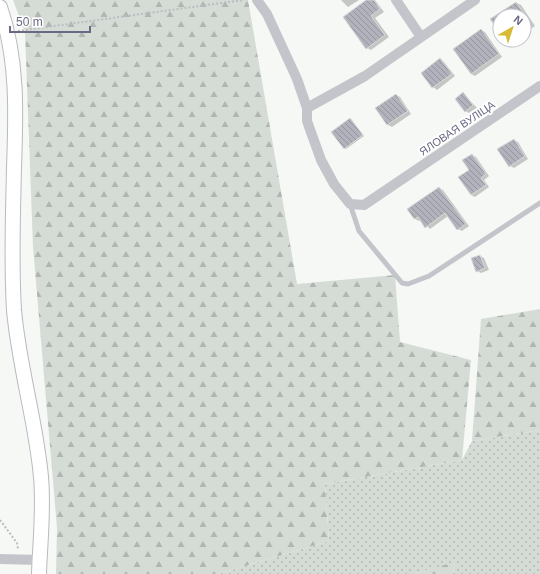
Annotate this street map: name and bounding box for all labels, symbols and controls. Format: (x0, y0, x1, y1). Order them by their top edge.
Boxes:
scale bar (10, 8, 90, 34)
north arrow (492, 8, 532, 48)
text: N (511, 13, 525, 27)
text: 50 m (16, 15, 43, 29)
street label: ЯЛОВАЯ ВУЛІЦА (417, 98, 498, 158)

